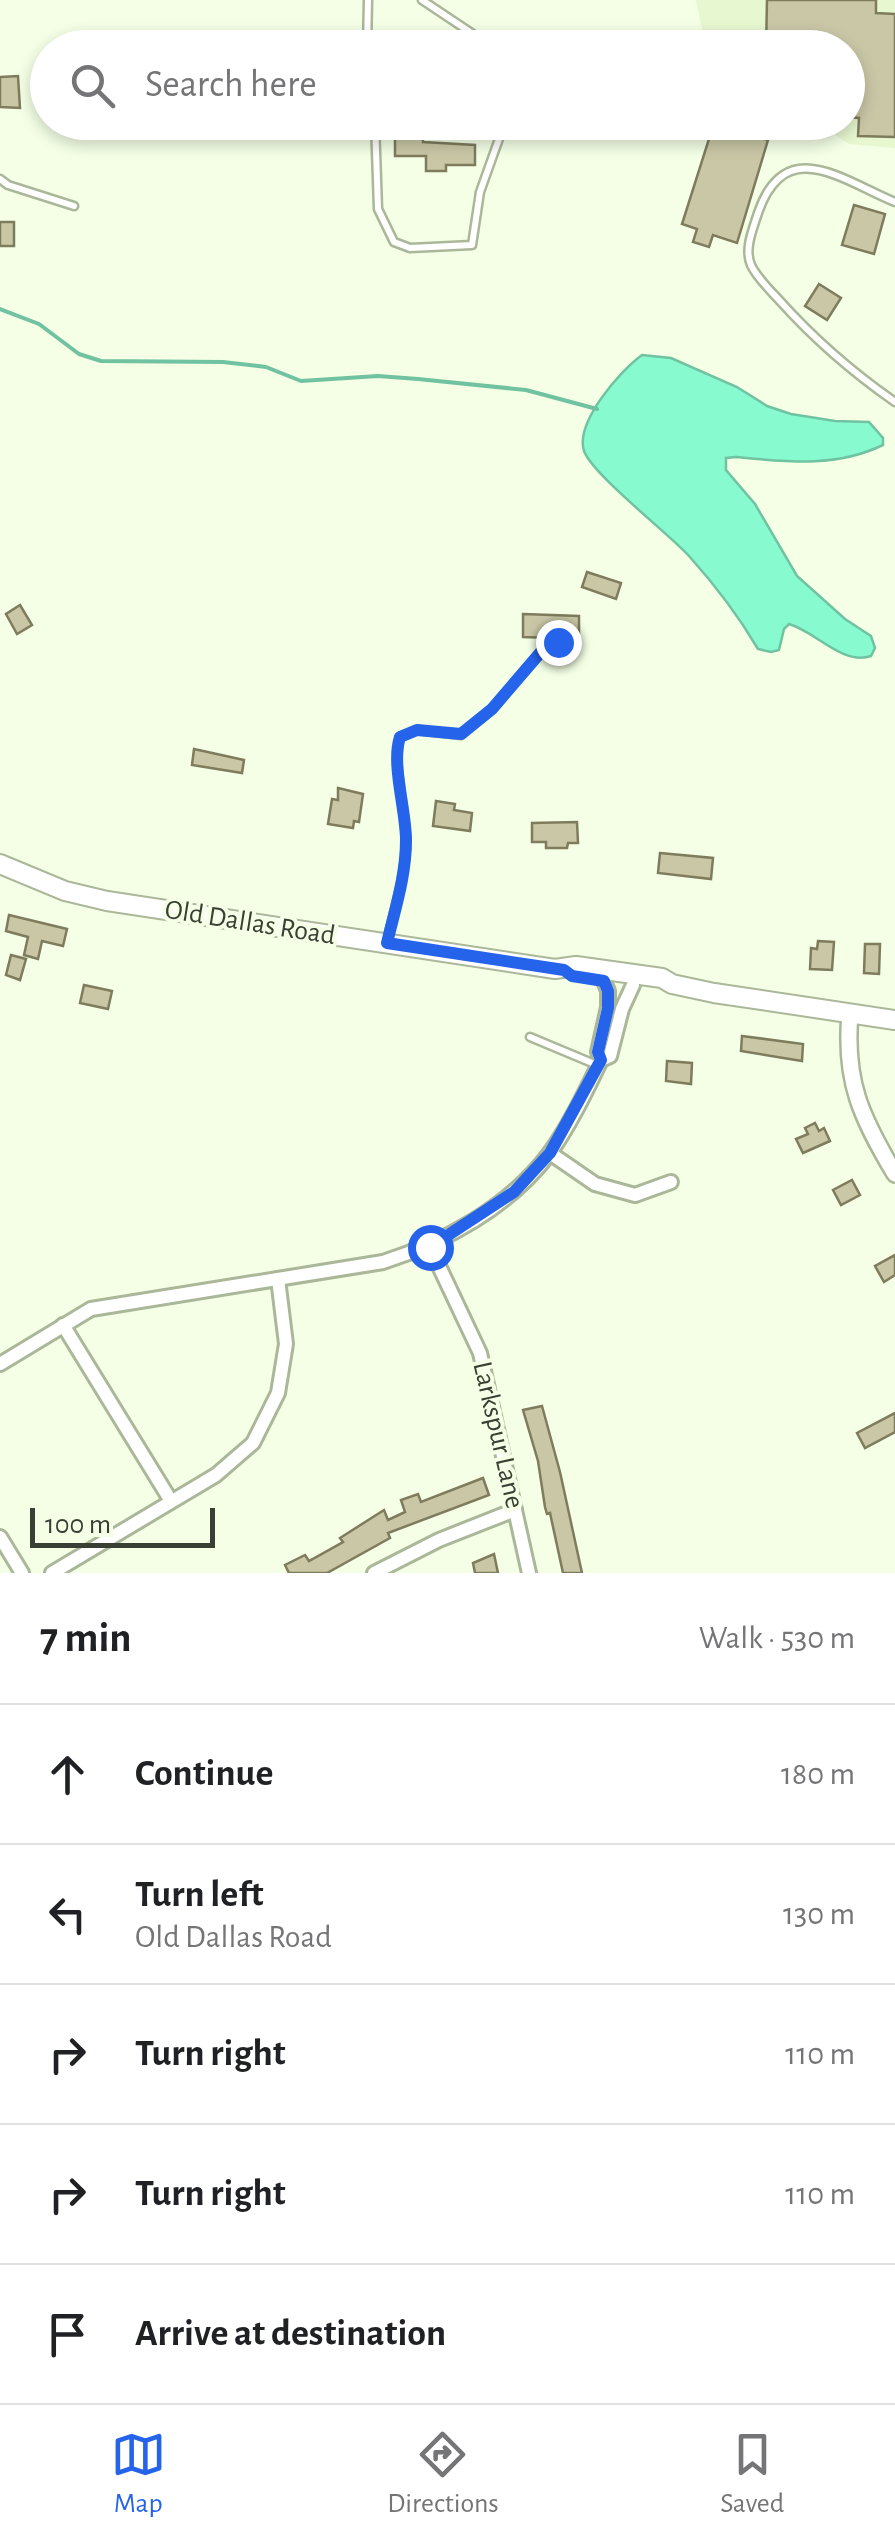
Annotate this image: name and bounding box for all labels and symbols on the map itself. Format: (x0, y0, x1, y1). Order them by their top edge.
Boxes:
route end (536, 620, 582, 666)
street label: Old Dallas Road (163, 896, 337, 950)
route start (408, 1225, 454, 1271)
street label: Larkspur Lane (467, 1359, 529, 1511)
scale bar (30, 1503, 215, 1548)

